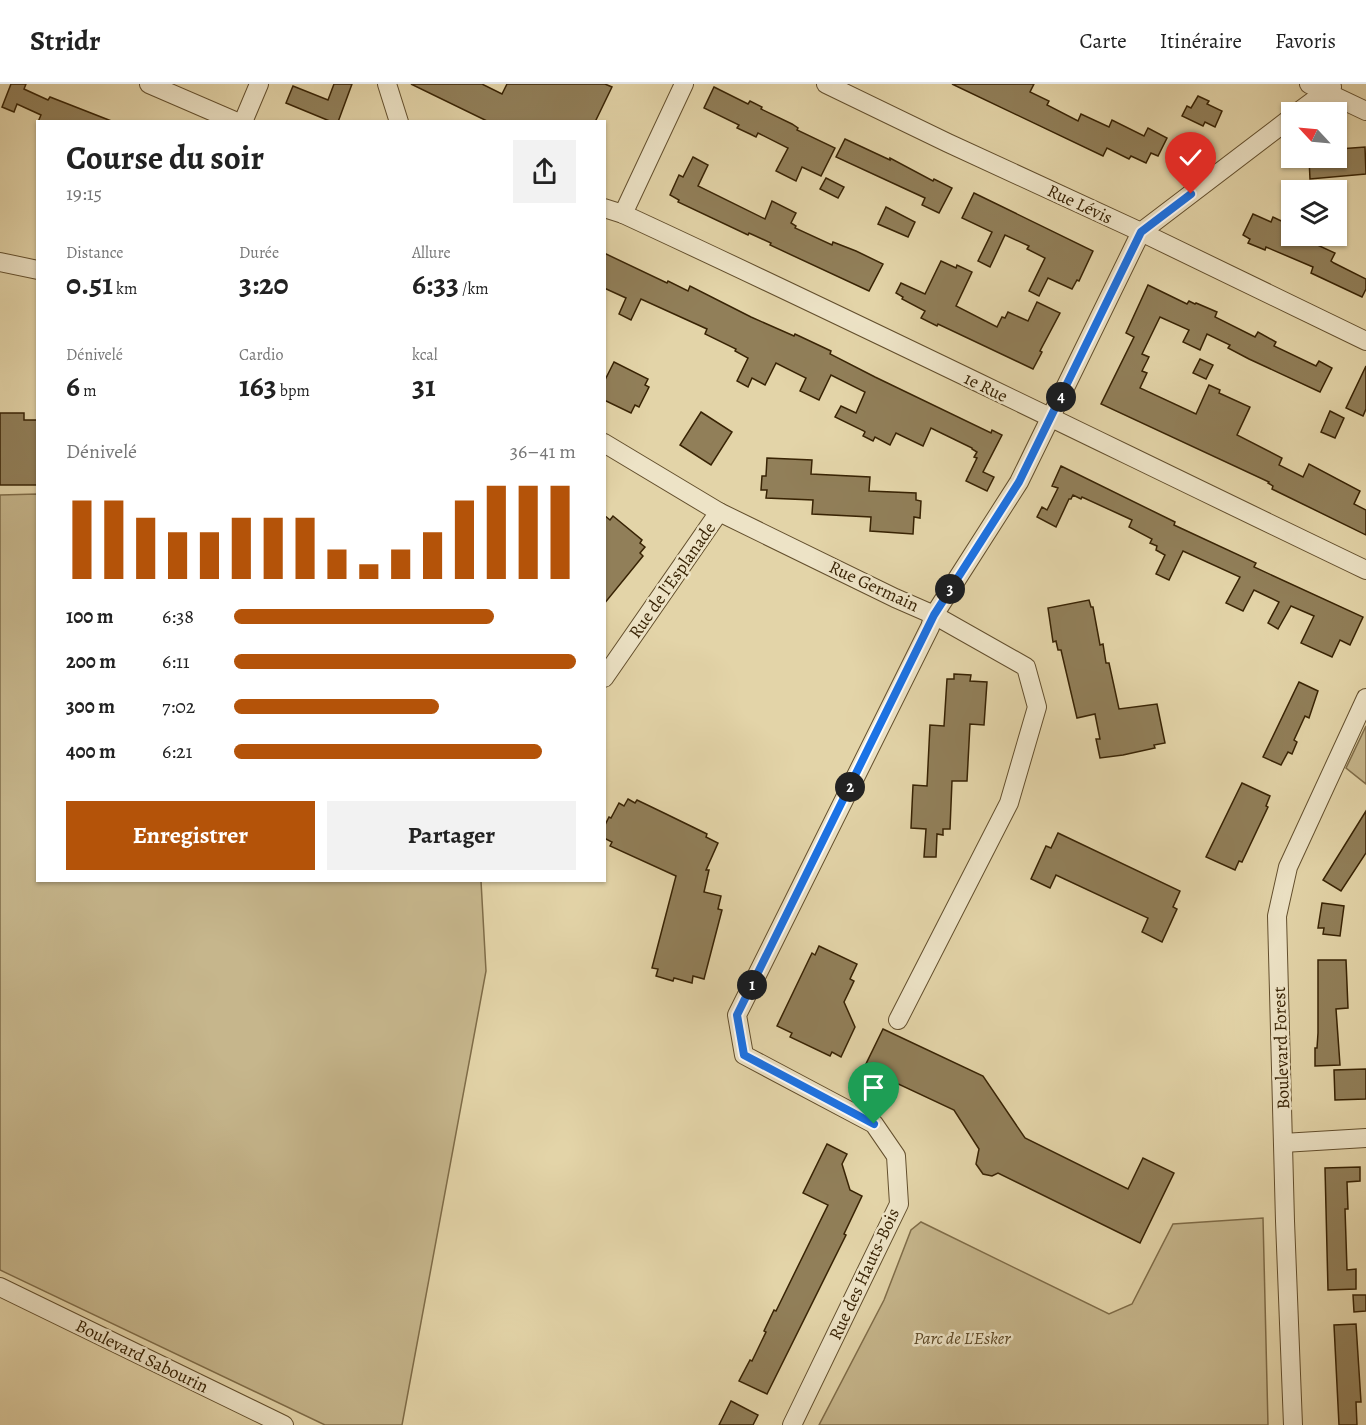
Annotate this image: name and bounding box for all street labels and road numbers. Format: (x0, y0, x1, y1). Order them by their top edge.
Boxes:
street label: Rue Lévis (1044, 178, 1116, 230)
street label: 1e Rue (960, 366, 1012, 408)
street label: Rue de l'Esplanade (623, 517, 721, 643)
street label: Rue Germain (825, 555, 923, 617)
street label: Boulevard Forest (1267, 986, 1295, 1110)
street label: Rue des Hauts-Bois (823, 1204, 905, 1344)
street label: Boulevard Sabourin (72, 1313, 213, 1399)

